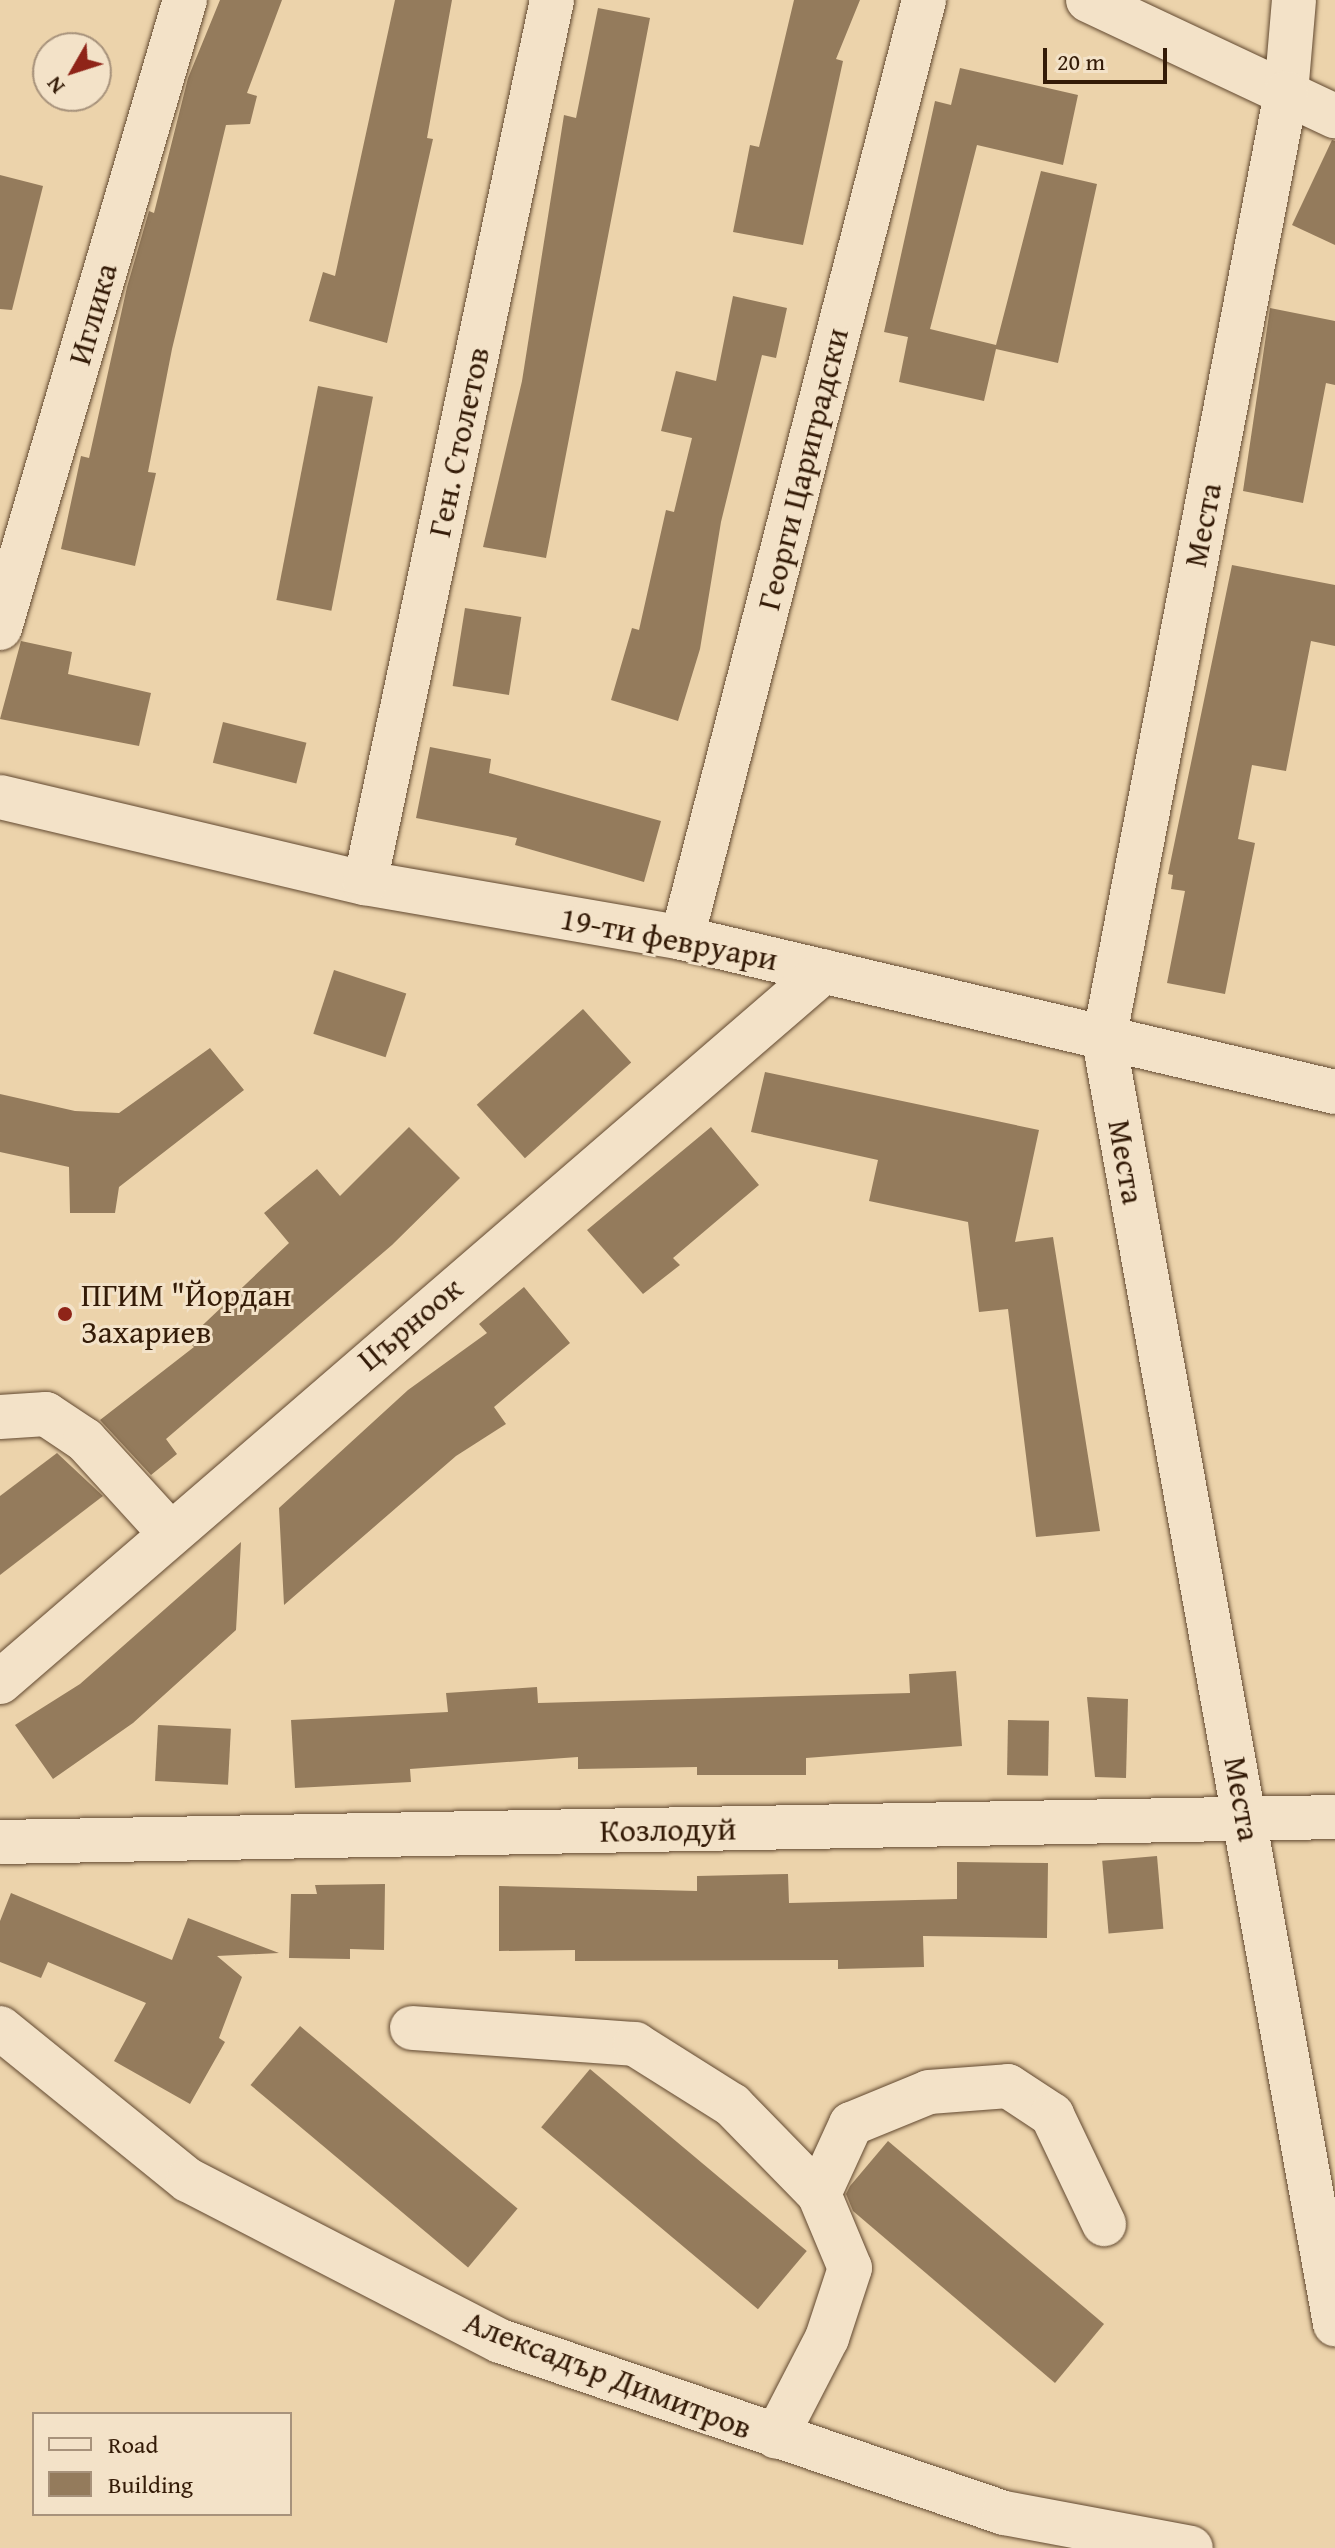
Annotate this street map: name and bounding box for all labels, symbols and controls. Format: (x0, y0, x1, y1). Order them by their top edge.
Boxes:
north arrow (32, 32, 112, 112)
scale bar (1047, 32, 1171, 82)
text: 20 m (1057, 44, 1105, 79)
text: N (38, 70, 72, 102)
street label: Иглика (60, 259, 126, 369)
street label: Георги Цариградски (749, 324, 857, 614)
street label: Ген. Столетов (420, 344, 498, 540)
street label: Места (1176, 480, 1230, 570)
street label: 19-ти февруари (557, 899, 781, 979)
street label: Места (1100, 1117, 1152, 1207)
street label: Църноок (350, 1269, 470, 1379)
place label: ПГИМ "Йордан Захариев (81, 1277, 291, 1352)
marker: ПГИМ "Йордан Захариев (56, 1305, 74, 1323)
street label: Места (1216, 1754, 1268, 1844)
street label: Козлодуй (599, 1810, 737, 1850)
street label: Алексадър Димитров (459, 2302, 757, 2448)
legend (32, 2412, 292, 2516)
text: Road (108, 2427, 158, 2462)
text: Building (108, 2467, 193, 2502)

